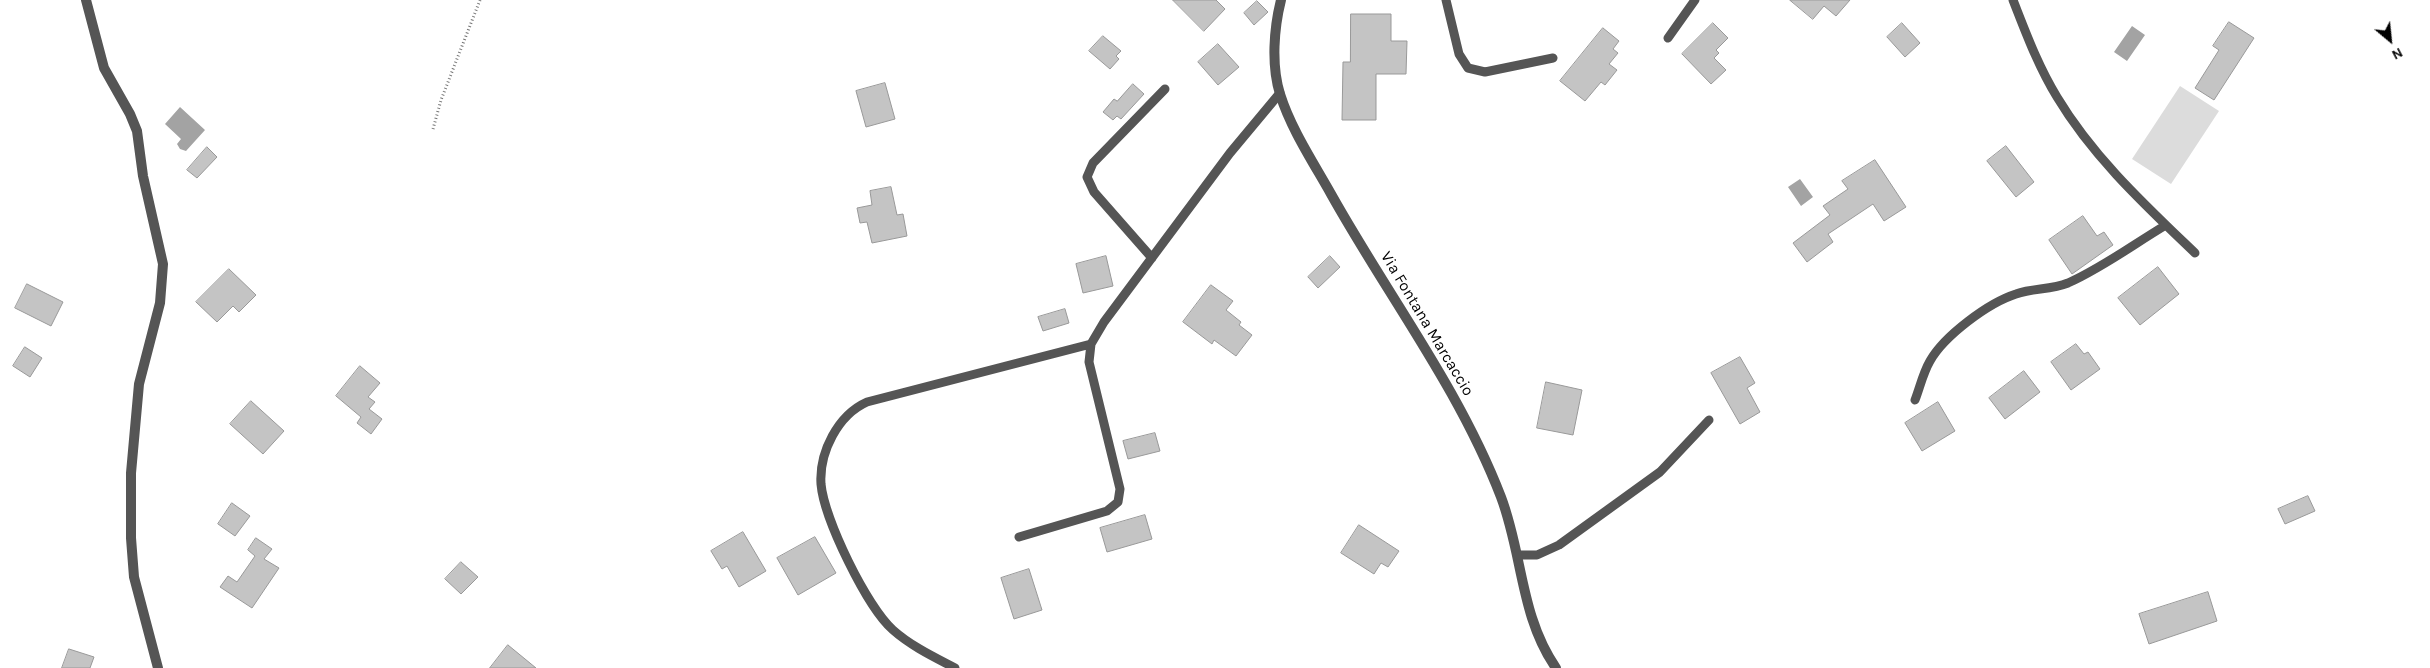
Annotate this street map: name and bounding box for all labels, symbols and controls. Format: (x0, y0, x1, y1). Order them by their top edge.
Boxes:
north arrow (2365, 15, 2415, 65)
text: N (2389, 44, 2406, 64)
street label: Via Fontana Marcaccio (1376, 248, 1478, 400)

